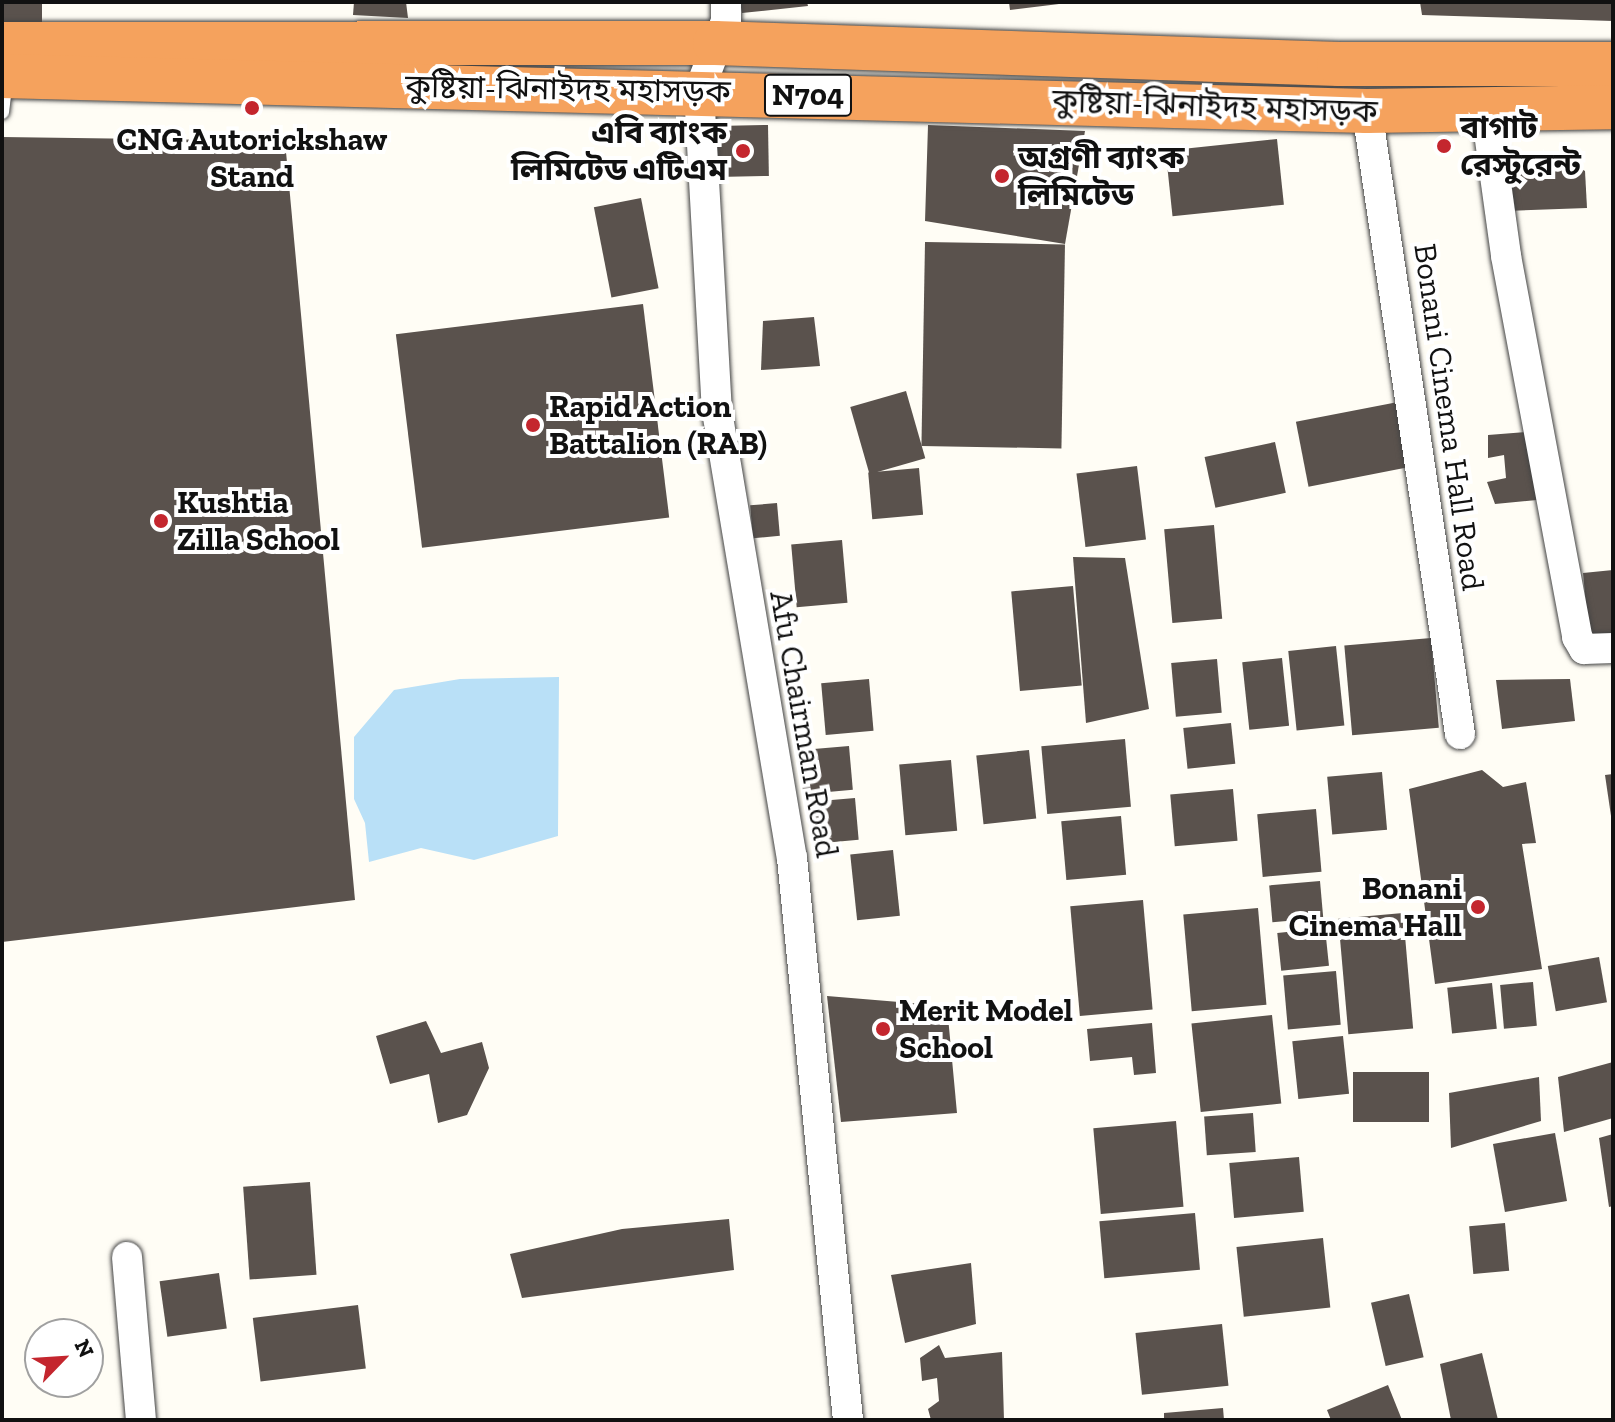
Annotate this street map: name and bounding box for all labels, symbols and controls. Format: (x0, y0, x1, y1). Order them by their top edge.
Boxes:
street label: কুষ্টিয়া-ঝিনাইদহ মহাসড়ক (405, 67, 731, 111)
road number: N704 (762, 69, 854, 121)
street label: কুষ্টিয়া-ঝিনাইদহ মহাসড়ক (1052, 81, 1378, 131)
marker: CNG Autorickshaw Stand (243, 99, 261, 117)
place label: বাগাট রেস্টুরেন্ট (1460, 109, 1581, 184)
place label: এবি ব্যাংক লিমিটেড এটিএম (511, 114, 727, 189)
place label: CNG Autorickshaw Stand (116, 121, 388, 196)
marker: বাগাট রেস্টুরেন্ট (1435, 137, 1453, 155)
place label: অগ্রণী ব্যাংক লিমিটেড (1018, 139, 1184, 214)
marker: এবি ব্যাংক লিমিটেড এটিএম (734, 142, 752, 160)
marker: অগ্রণী ব্যাংক লিমিটেড (993, 167, 1011, 185)
street label: Bonani Cinema Hall Road (1406, 241, 1492, 593)
place label: Rapid Action Battalion (RAB) (549, 388, 767, 463)
marker: Rapid Action Battalion (RAB) (524, 416, 542, 434)
place label: Kushtia Zilla School (177, 484, 340, 559)
marker: Kushtia Zilla School (152, 512, 170, 530)
street label: Afu Chairman Road (762, 588, 846, 860)
place label: Bonani Cinema Hall (1289, 870, 1462, 945)
marker: Bonani Cinema Hall (1469, 898, 1487, 916)
place label: Merit Model School (899, 992, 1073, 1067)
marker: Merit Model School (874, 1020, 892, 1038)
north arrow (24, 1318, 104, 1398)
text: N (69, 1335, 100, 1362)

